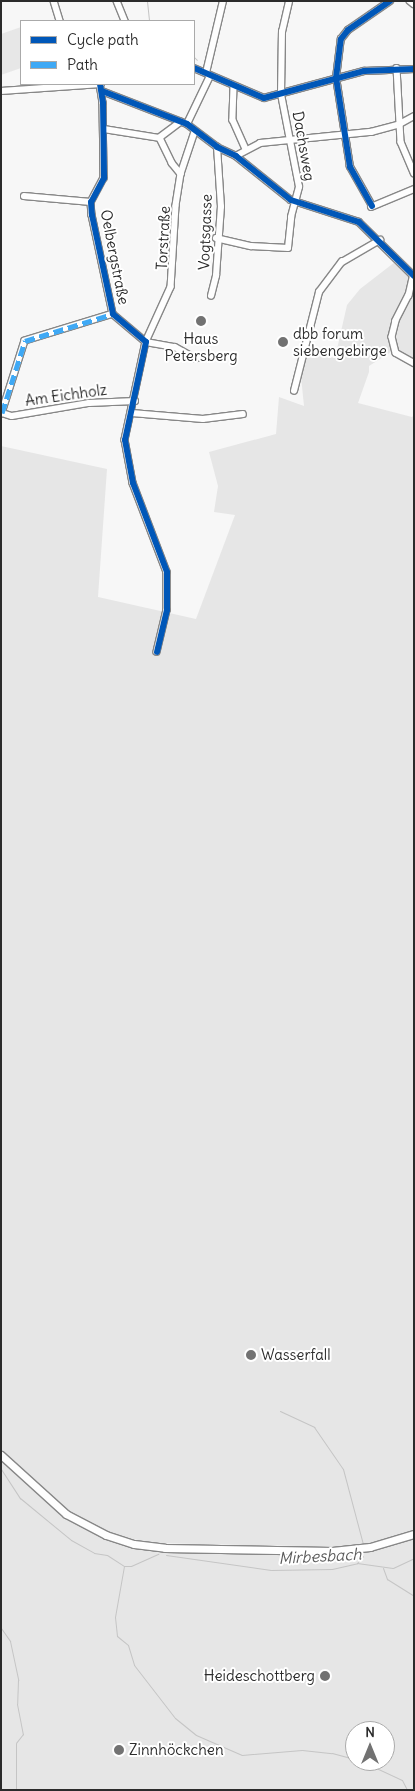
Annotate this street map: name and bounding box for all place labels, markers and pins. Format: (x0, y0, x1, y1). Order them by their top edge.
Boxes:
marker: Haus Petersberg (195, 315, 207, 327)
place label: dbb forum siebengebirge (293, 324, 387, 359)
place label: Haus Petersberg (164, 329, 238, 364)
marker: dbb forum siebengebirge (277, 336, 289, 348)
place label: Wasserfall (261, 1346, 331, 1364)
marker: Wasserfall (245, 1349, 257, 1361)
place label: Heideschottberg (204, 1667, 315, 1685)
marker: Heideschottberg (319, 1670, 331, 1682)
place label: Zinnhöckchen (129, 1741, 224, 1759)
marker: Zinnhöckchen (113, 1744, 125, 1756)

